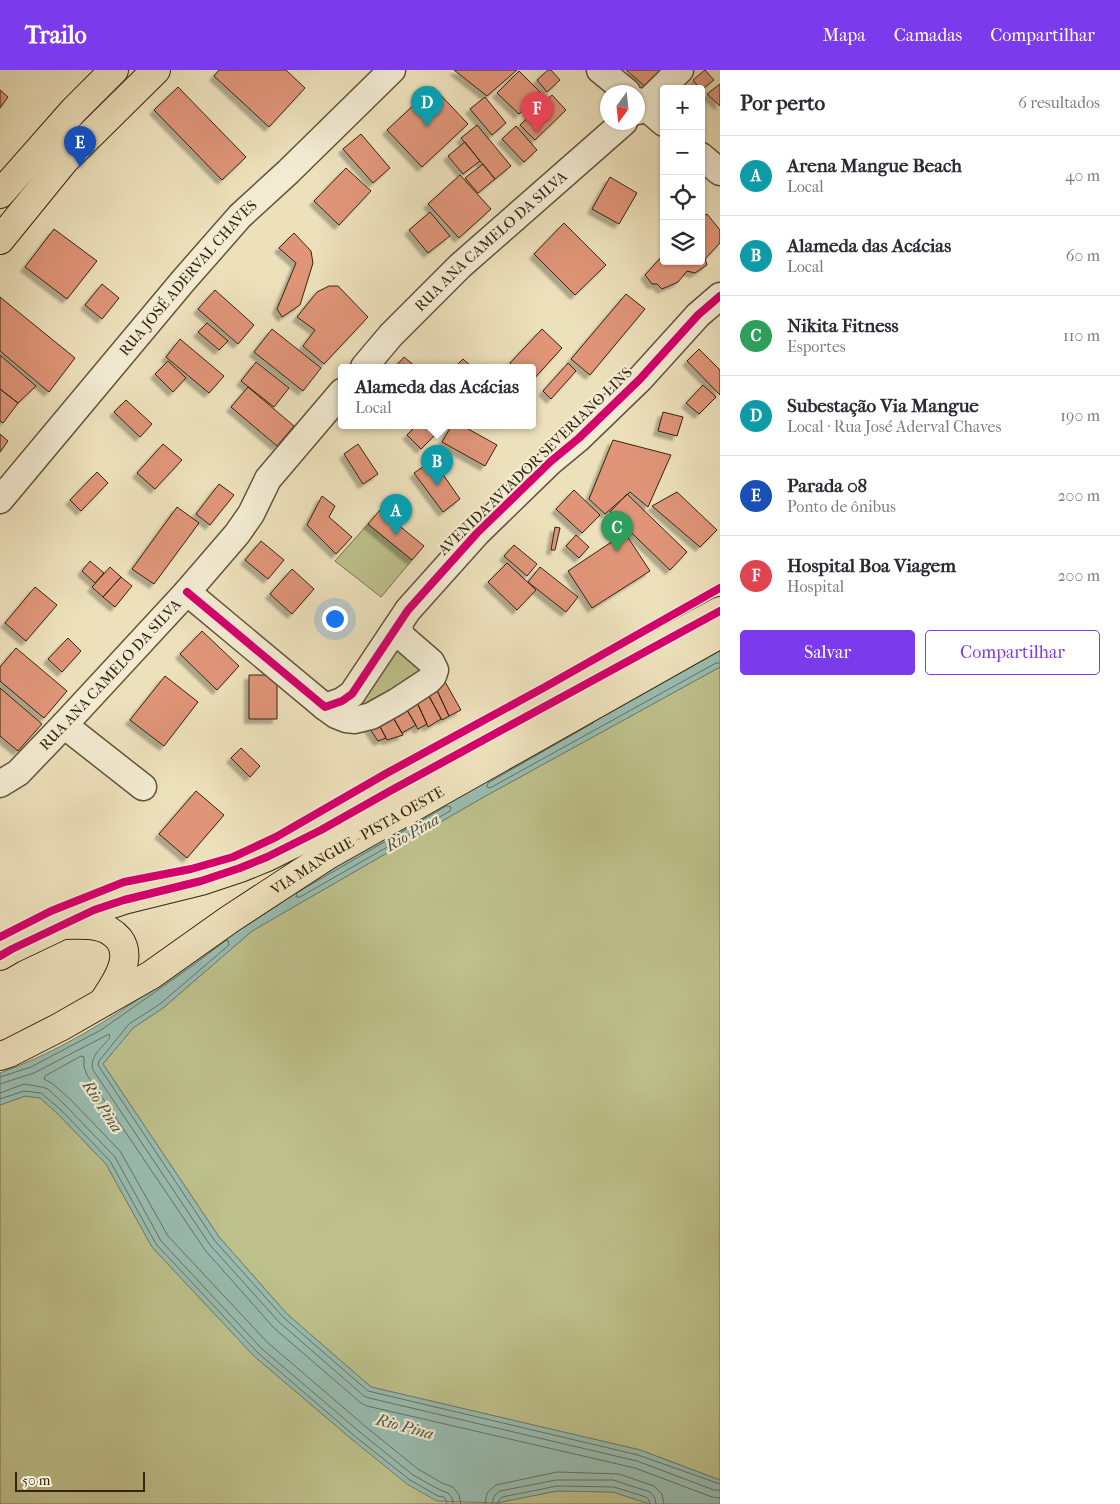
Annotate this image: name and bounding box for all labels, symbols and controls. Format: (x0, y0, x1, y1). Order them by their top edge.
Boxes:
text: Trailo (25, 21, 87, 49)
text: Mapa (823, 25, 866, 46)
text: Camadas (894, 25, 962, 46)
text: Compartilhar (990, 25, 1095, 46)
north arrow (600, 85, 645, 130)
map controls (660, 85, 705, 265)
button: + (660, 85, 705, 130)
pin: D (411, 86, 443, 127)
text: Por perto (740, 91, 825, 115)
pin: F (521, 92, 553, 133)
text: 6 resultados (1018, 93, 1100, 112)
pin: E (64, 126, 96, 167)
button: − (660, 130, 705, 175)
text: Arena Mangue Beach (787, 155, 962, 177)
text: A (751, 166, 761, 185)
text: 40 m (1065, 166, 1100, 185)
street label: RUA ANA CAMELO DA SILVA (411, 167, 571, 315)
button: locate (660, 175, 705, 220)
text: Local (787, 177, 824, 196)
street label: RUA JOSÉ ADERVAL CHAVES (115, 196, 261, 360)
button: layers (660, 220, 705, 265)
text: Alameda das Acácias (787, 235, 951, 257)
text: B (751, 246, 761, 265)
text: 60 m (1066, 246, 1100, 265)
text: Local (787, 257, 824, 276)
text: Nikita Fitness (787, 315, 899, 337)
text: C (751, 326, 761, 345)
text: 110 m (1063, 326, 1100, 345)
text: Esportes (787, 337, 846, 356)
street label: AVENIDA AVIADOR SEVERIANO LINS (433, 363, 636, 560)
popup (338, 364, 536, 429)
text: Alameda das Acácias (355, 376, 519, 398)
text: Subestação Via Mangue (787, 395, 979, 417)
text: Local (355, 398, 392, 417)
text: D (750, 406, 762, 425)
text: 190 m (1060, 406, 1100, 425)
text: Local · Rua José Aderval Chaves (787, 417, 1001, 436)
pin: B (421, 445, 453, 486)
text: Parada 08 (787, 475, 867, 497)
text: E (751, 486, 761, 505)
text: 200 m (1057, 486, 1100, 505)
pin: A (380, 494, 412, 535)
text: Ponto de ônibus (787, 497, 896, 516)
pin: C (601, 511, 633, 552)
text: Hospital Boa Viagem (787, 555, 956, 577)
text: F (752, 566, 760, 585)
text: 200 m (1057, 566, 1100, 585)
text: Hospital (787, 577, 844, 596)
street label: RUA ANA CAMELO DA SILVA (36, 595, 185, 754)
your location (322, 606, 348, 632)
button: Salvar (740, 630, 915, 675)
button: Compartilhar (925, 630, 1100, 675)
street label: VIA MANGUE - PISTA OESTE (267, 782, 447, 899)
water label: Rio Pina (381, 810, 442, 856)
water label: Rio Pina (78, 1076, 127, 1136)
water label: Rio Pina (373, 1409, 436, 1443)
scale bar (15, 1469, 145, 1492)
text: 50 m (22, 1472, 50, 1489)

